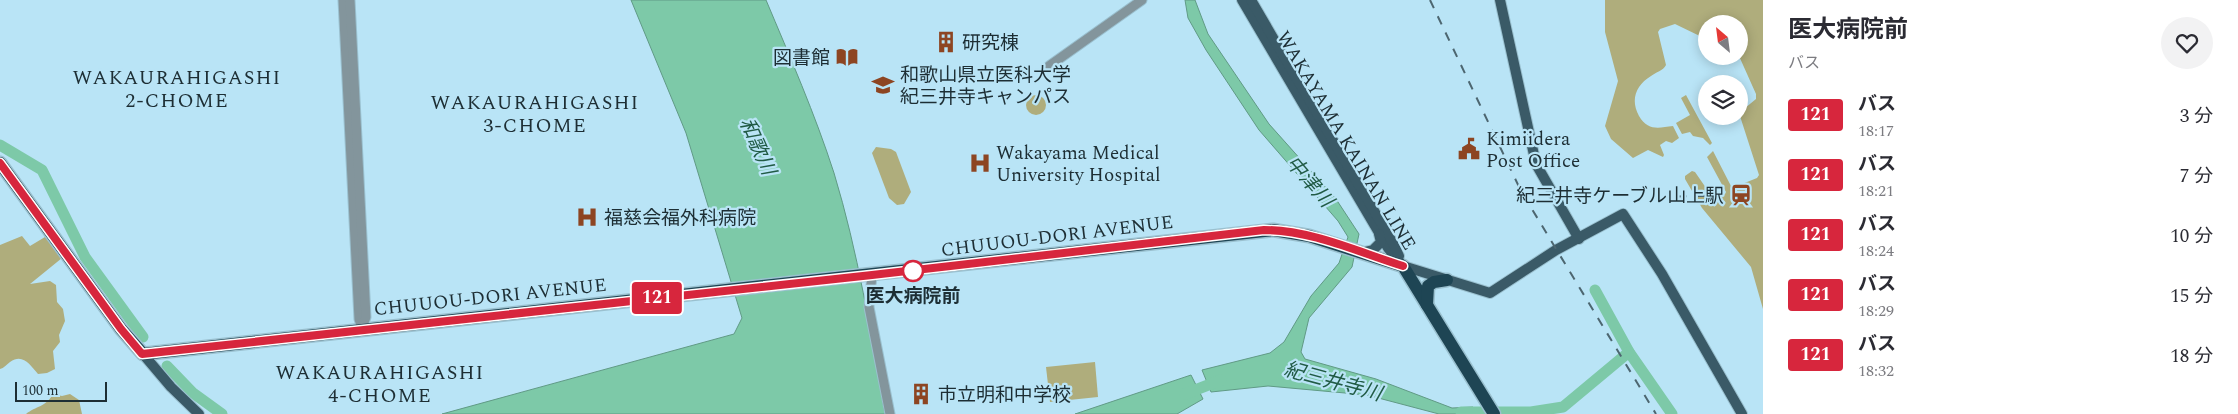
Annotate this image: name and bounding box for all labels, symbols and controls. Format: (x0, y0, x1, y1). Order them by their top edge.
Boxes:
text: 医大病院前 (1788, 12, 1908, 48)
north arrow (1698, 15, 1748, 65)
map controls (1698, 15, 1748, 125)
button: heart (2161, 17, 2213, 69)
street label: WAKAYAMA KAINAN LINE (1268, 25, 1423, 256)
building icon: 研究棟 (933, 29, 959, 55)
place label: 研究棟 (962, 29, 1019, 58)
place label: 図書館 (773, 44, 830, 73)
library icon: 図書館 (834, 44, 860, 70)
text: バス (1788, 51, 1820, 75)
place label: 和歌山県立医科大学 紀三井寺キャンパス (900, 61, 1071, 112)
district label: WAKAURAHIGASHI 2-CHOME (73, 63, 281, 116)
school or university icon: 和歌山県立医科大学 紀三井寺キャンパス (870, 72, 896, 98)
button: layers (1698, 75, 1748, 125)
district label: WAKAURAHIGASHI 3-CHOME (431, 88, 639, 141)
text: バス (1858, 90, 1896, 119)
text: 121 (1800, 101, 1831, 128)
text: 3 分 (2180, 102, 2213, 131)
water label: 和歌川 (731, 113, 784, 182)
text: 18:17 (1858, 119, 1894, 143)
place label: Kimiidera Post Office (1486, 125, 1580, 176)
public building icon: Kimiidera Post Office (1456, 136, 1482, 162)
place label: Wakayama Medical University Hospital (996, 139, 1161, 190)
water label: 中津川 (1278, 149, 1342, 216)
hospital icon: Wakayama Medical University Hospital (967, 150, 993, 176)
text: バス (1858, 150, 1896, 179)
text: 121 (1800, 161, 1831, 188)
text: 7 分 (2180, 162, 2213, 191)
text: 18:21 (1858, 179, 1894, 203)
place label: 紀三井寺ケーブル山上駅 (1516, 182, 1724, 211)
station icon: 紀三井寺ケーブル山上駅 (1728, 182, 1754, 208)
hospital icon: 福慈会福外科病院 (574, 204, 600, 230)
place label: 福慈会福外科病院 (604, 204, 756, 233)
street label: CHUUOU-DORI AVENUE (939, 208, 1175, 265)
text: バス (1858, 210, 1896, 239)
text: 121 (1800, 221, 1831, 248)
text: 10 分 (2170, 222, 2213, 251)
text: 18:24 (1858, 239, 1894, 263)
marker: 医大病院前 (902, 260, 924, 282)
text: バス (1858, 270, 1896, 299)
street label: CHUUOU-DORI AVENUE (372, 271, 608, 324)
text: 121 (1800, 281, 1831, 308)
line badge: 121 (628, 282, 686, 314)
place label: 医大病院前 (865, 282, 961, 311)
text: 15 分 (2170, 282, 2213, 311)
text: 121 (642, 284, 672, 311)
text: 18:29 (1858, 299, 1894, 323)
text: バス (1858, 330, 1896, 359)
text: 121 (1800, 341, 1831, 368)
text: 18 分 (2170, 342, 2213, 371)
water label: 紀三井寺川 (1281, 355, 1387, 410)
district label: WAKAURAHIGASHI 4-CHOME (276, 358, 484, 411)
text: 18:32 (1858, 359, 1894, 383)
scale bar (15, 379, 108, 402)
text: 100 m (22, 380, 59, 401)
building icon: 市立明和中学校 (908, 381, 934, 407)
place label: 市立明和中学校 (938, 381, 1071, 410)

